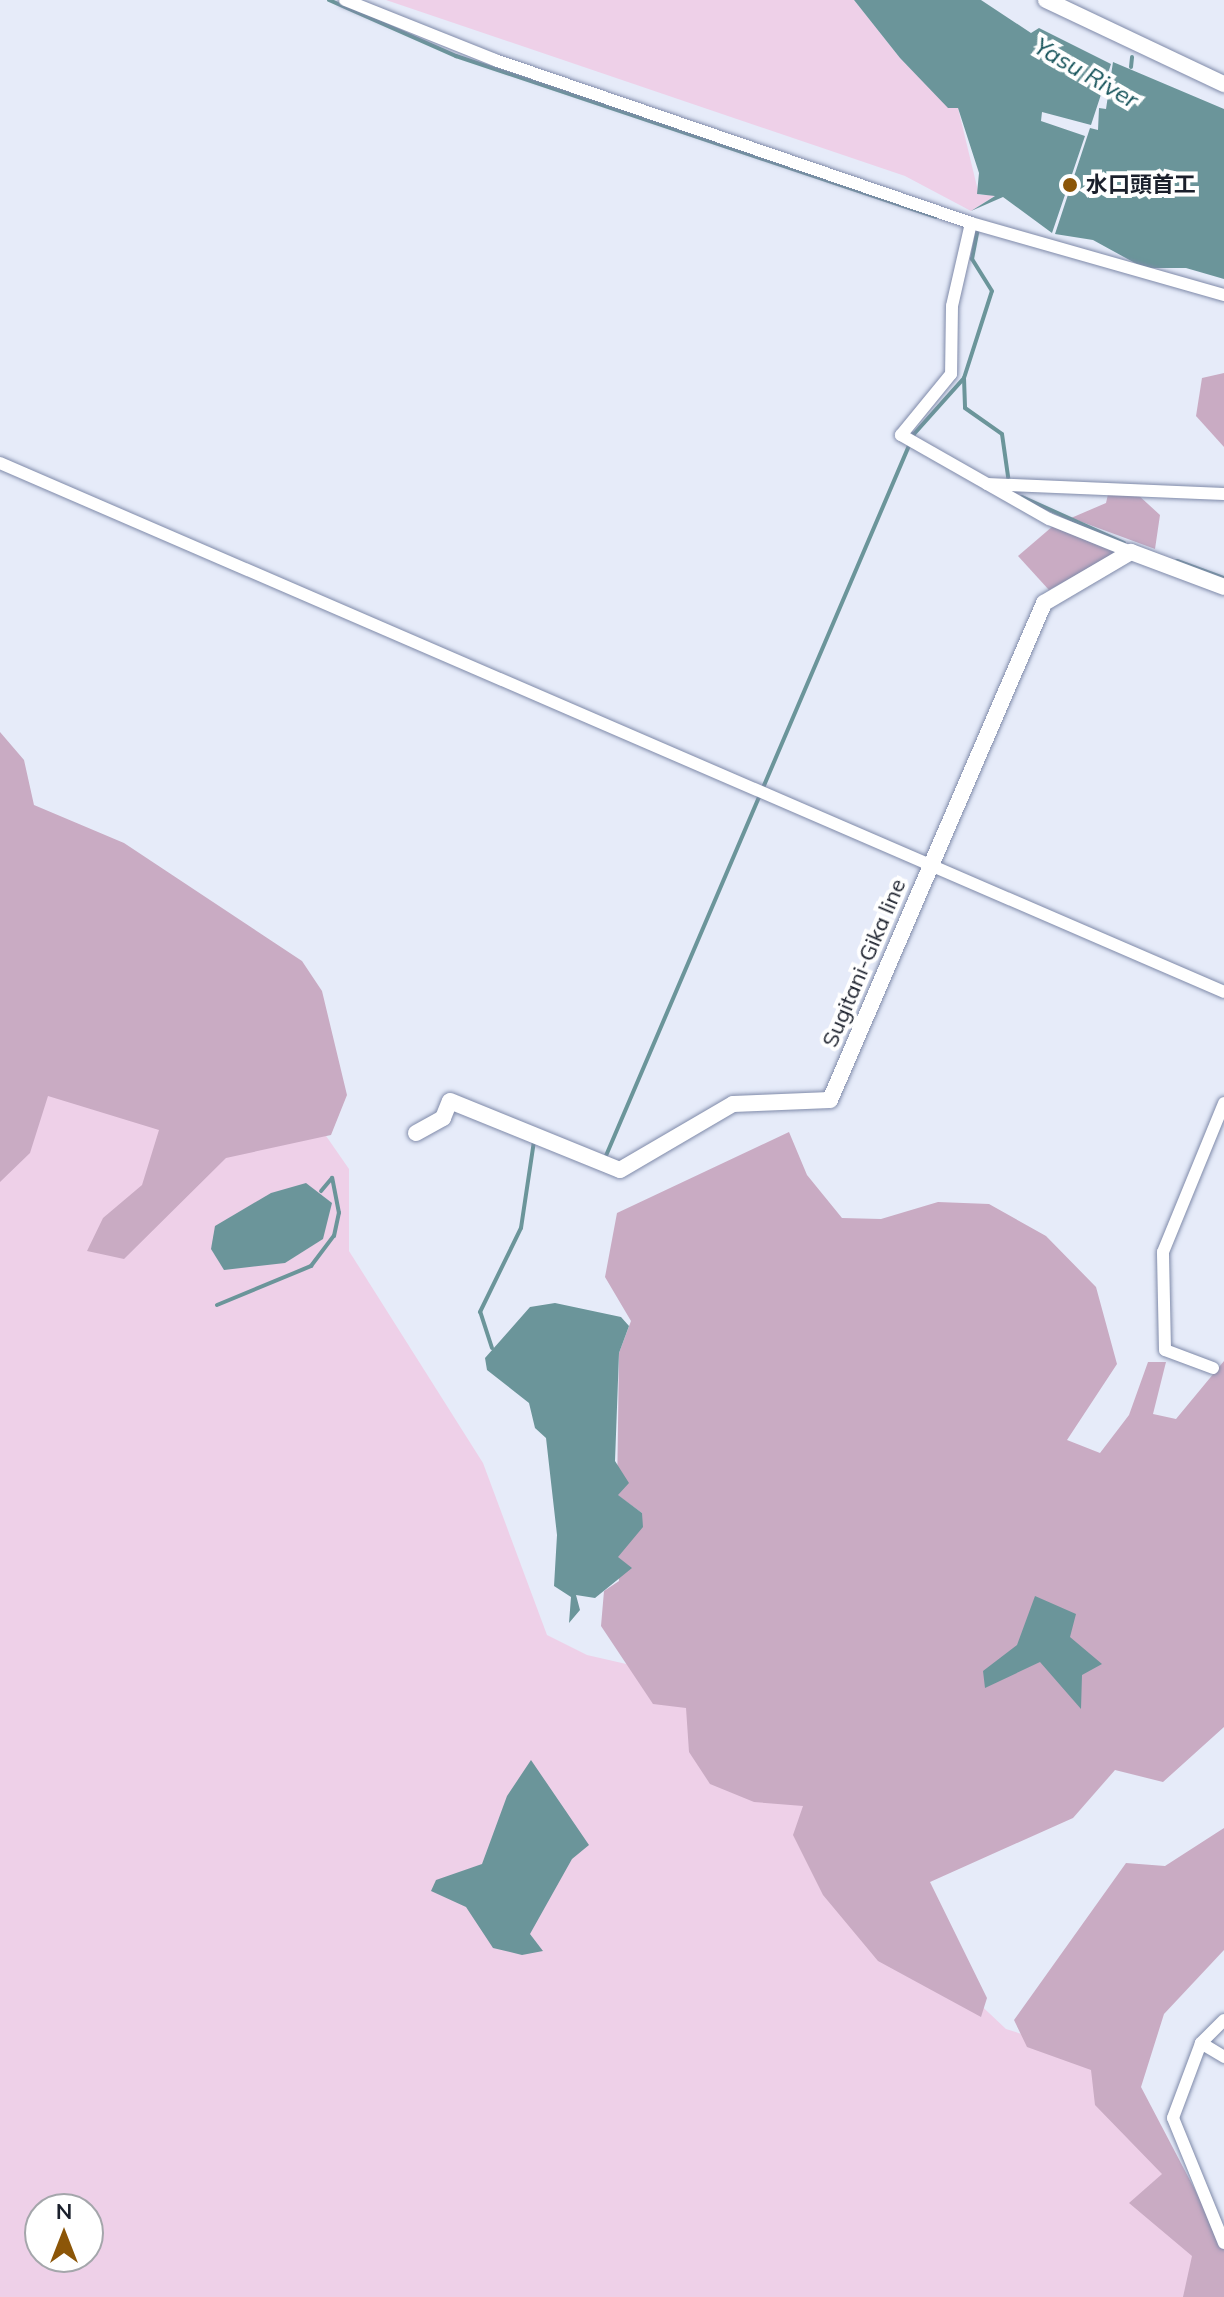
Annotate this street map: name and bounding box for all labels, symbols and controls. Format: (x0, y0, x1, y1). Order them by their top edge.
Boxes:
water label: Yasu River (1029, 32, 1143, 114)
place label: 水口頭首工 (1086, 172, 1196, 198)
marker: 水口頭首工 (1061, 176, 1079, 194)
street label: Sugitani-Gika line (817, 875, 911, 1051)
north arrow (24, 2193, 104, 2273)
text: N (56, 2197, 72, 2225)

